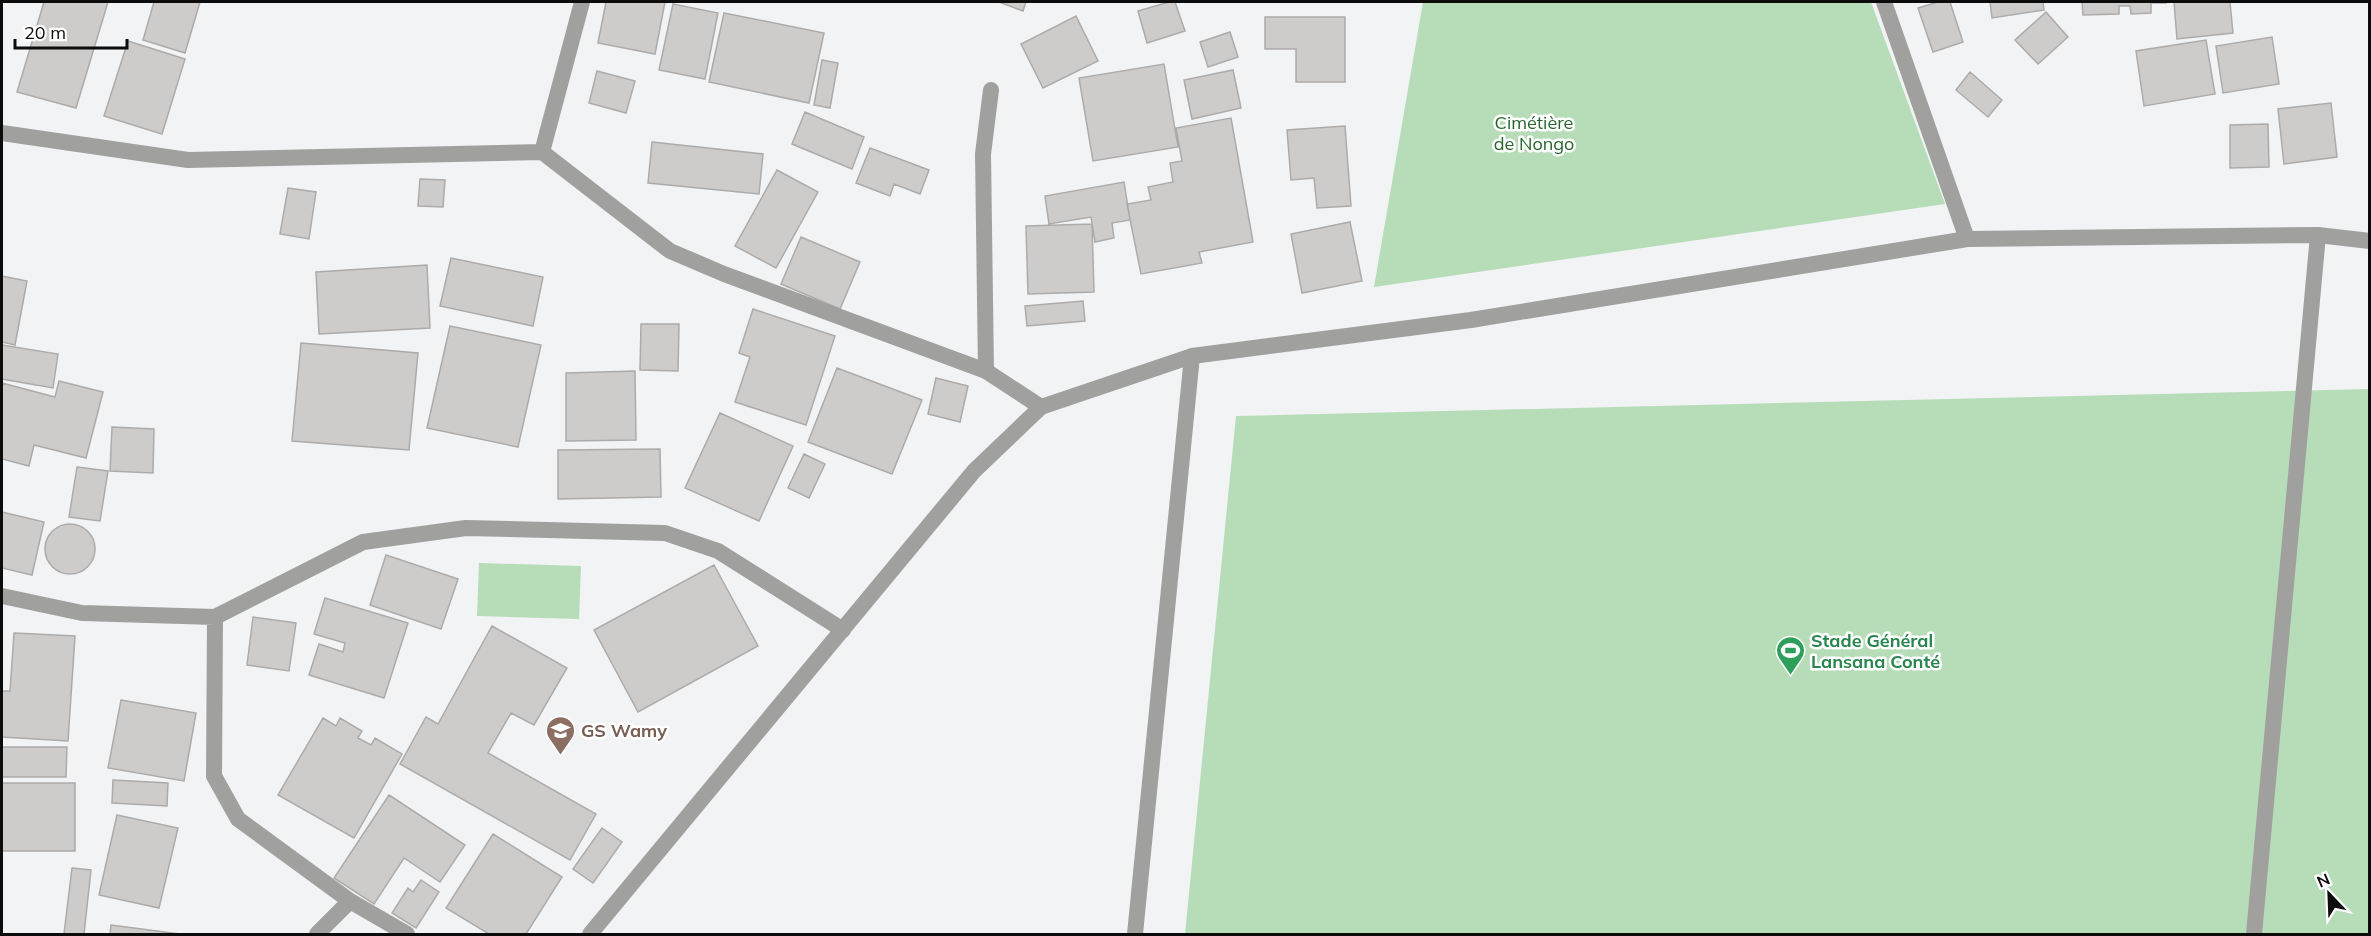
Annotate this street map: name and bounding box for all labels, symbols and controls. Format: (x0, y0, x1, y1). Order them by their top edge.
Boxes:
scale bar (15, 12, 128, 50)
text: 20 m (24, 21, 66, 44)
park label: Cimétière de Nongo (1494, 111, 1574, 155)
place label: Stade Général Lansana Conté (1811, 629, 1940, 673)
sports icon: Stade Général Lansana Conté (1774, 634, 1806, 676)
school or university icon: GS Wamy (544, 714, 576, 756)
place label: GS Wamy (581, 719, 667, 742)
north arrow (2299, 864, 2359, 924)
text: N (2314, 869, 2333, 892)

